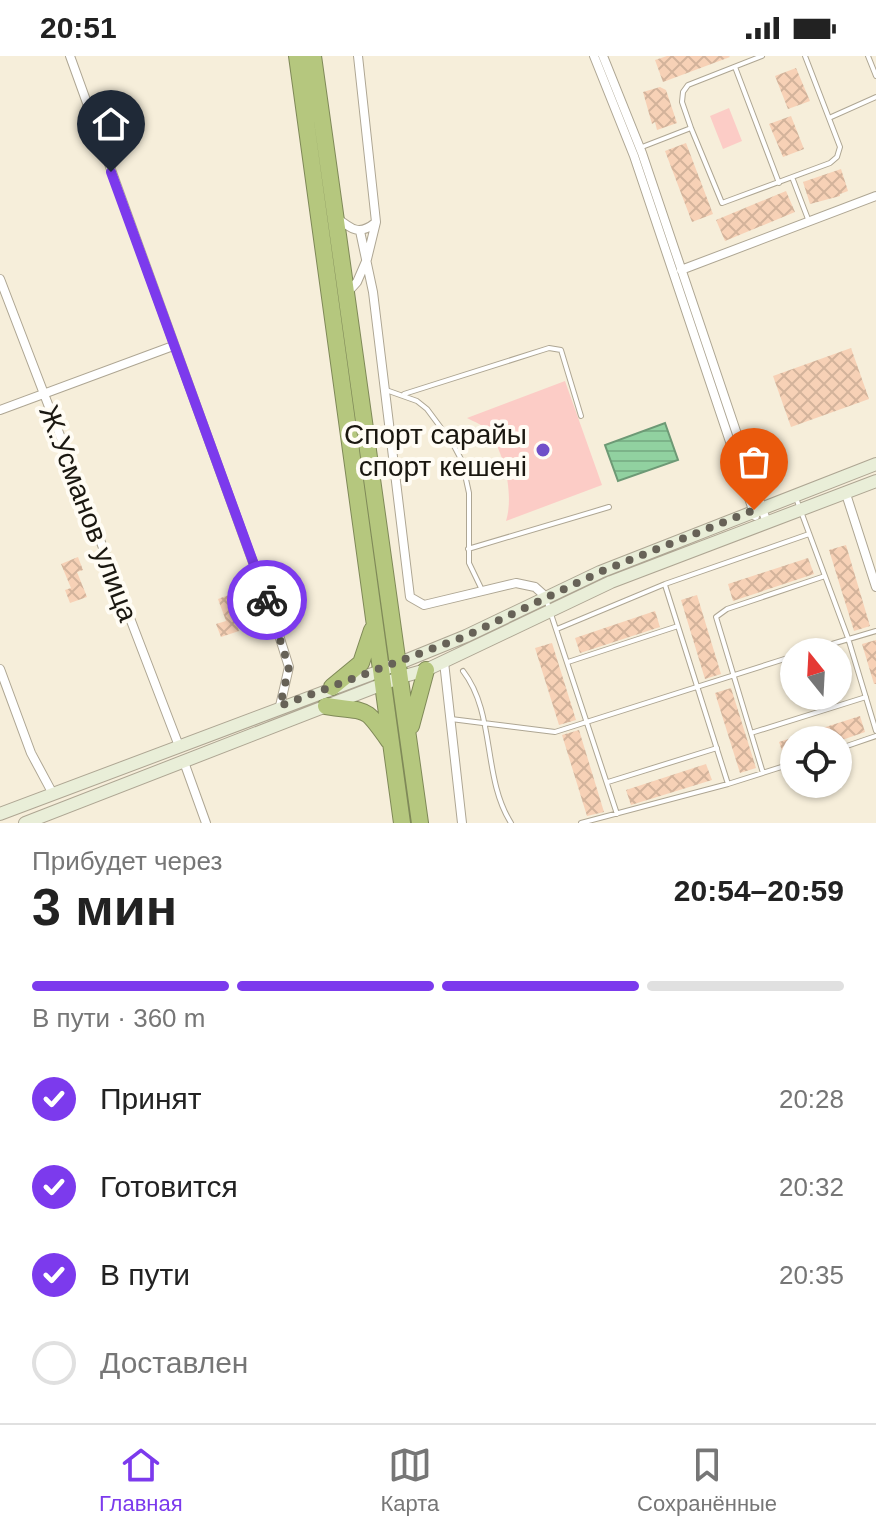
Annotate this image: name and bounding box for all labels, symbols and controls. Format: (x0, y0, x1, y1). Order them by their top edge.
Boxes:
text: 20:51 (40, 11, 117, 44)
pin (77, 90, 145, 172)
icon: home (89, 102, 133, 146)
street label: Ж.Усманов улица (33, 401, 144, 626)
place label: Спорт сарайы спорт кешені (344, 419, 527, 482)
pin (720, 428, 788, 510)
icon: bag (732, 440, 776, 484)
marker: Спорт сарайы спорт кешені (534, 441, 552, 459)
courier (227, 560, 307, 640)
icon: bike (245, 578, 289, 622)
north arrow (780, 638, 852, 710)
map controls (780, 638, 852, 798)
button: locate (780, 726, 852, 798)
text: Прибудет через (32, 846, 222, 876)
text: 20:54–20:59 (674, 874, 844, 907)
text: 3 мин (32, 878, 177, 936)
text: В пути · 360 m (32, 1003, 205, 1033)
icon: check (32, 1077, 76, 1121)
text: Принят (100, 1082, 202, 1115)
text: 20:28 (779, 1084, 844, 1114)
icon: check (32, 1165, 76, 1209)
text: Готовится (100, 1170, 238, 1203)
text: 20:32 (779, 1172, 844, 1202)
icon: check (32, 1253, 76, 1297)
text: В пути (100, 1258, 190, 1291)
text: 20:35 (779, 1260, 844, 1290)
text: Доставлен (100, 1346, 248, 1379)
tab: Главная (99, 1443, 183, 1517)
tab: Карта (380, 1443, 439, 1517)
tab: Сохранённые (637, 1443, 777, 1517)

